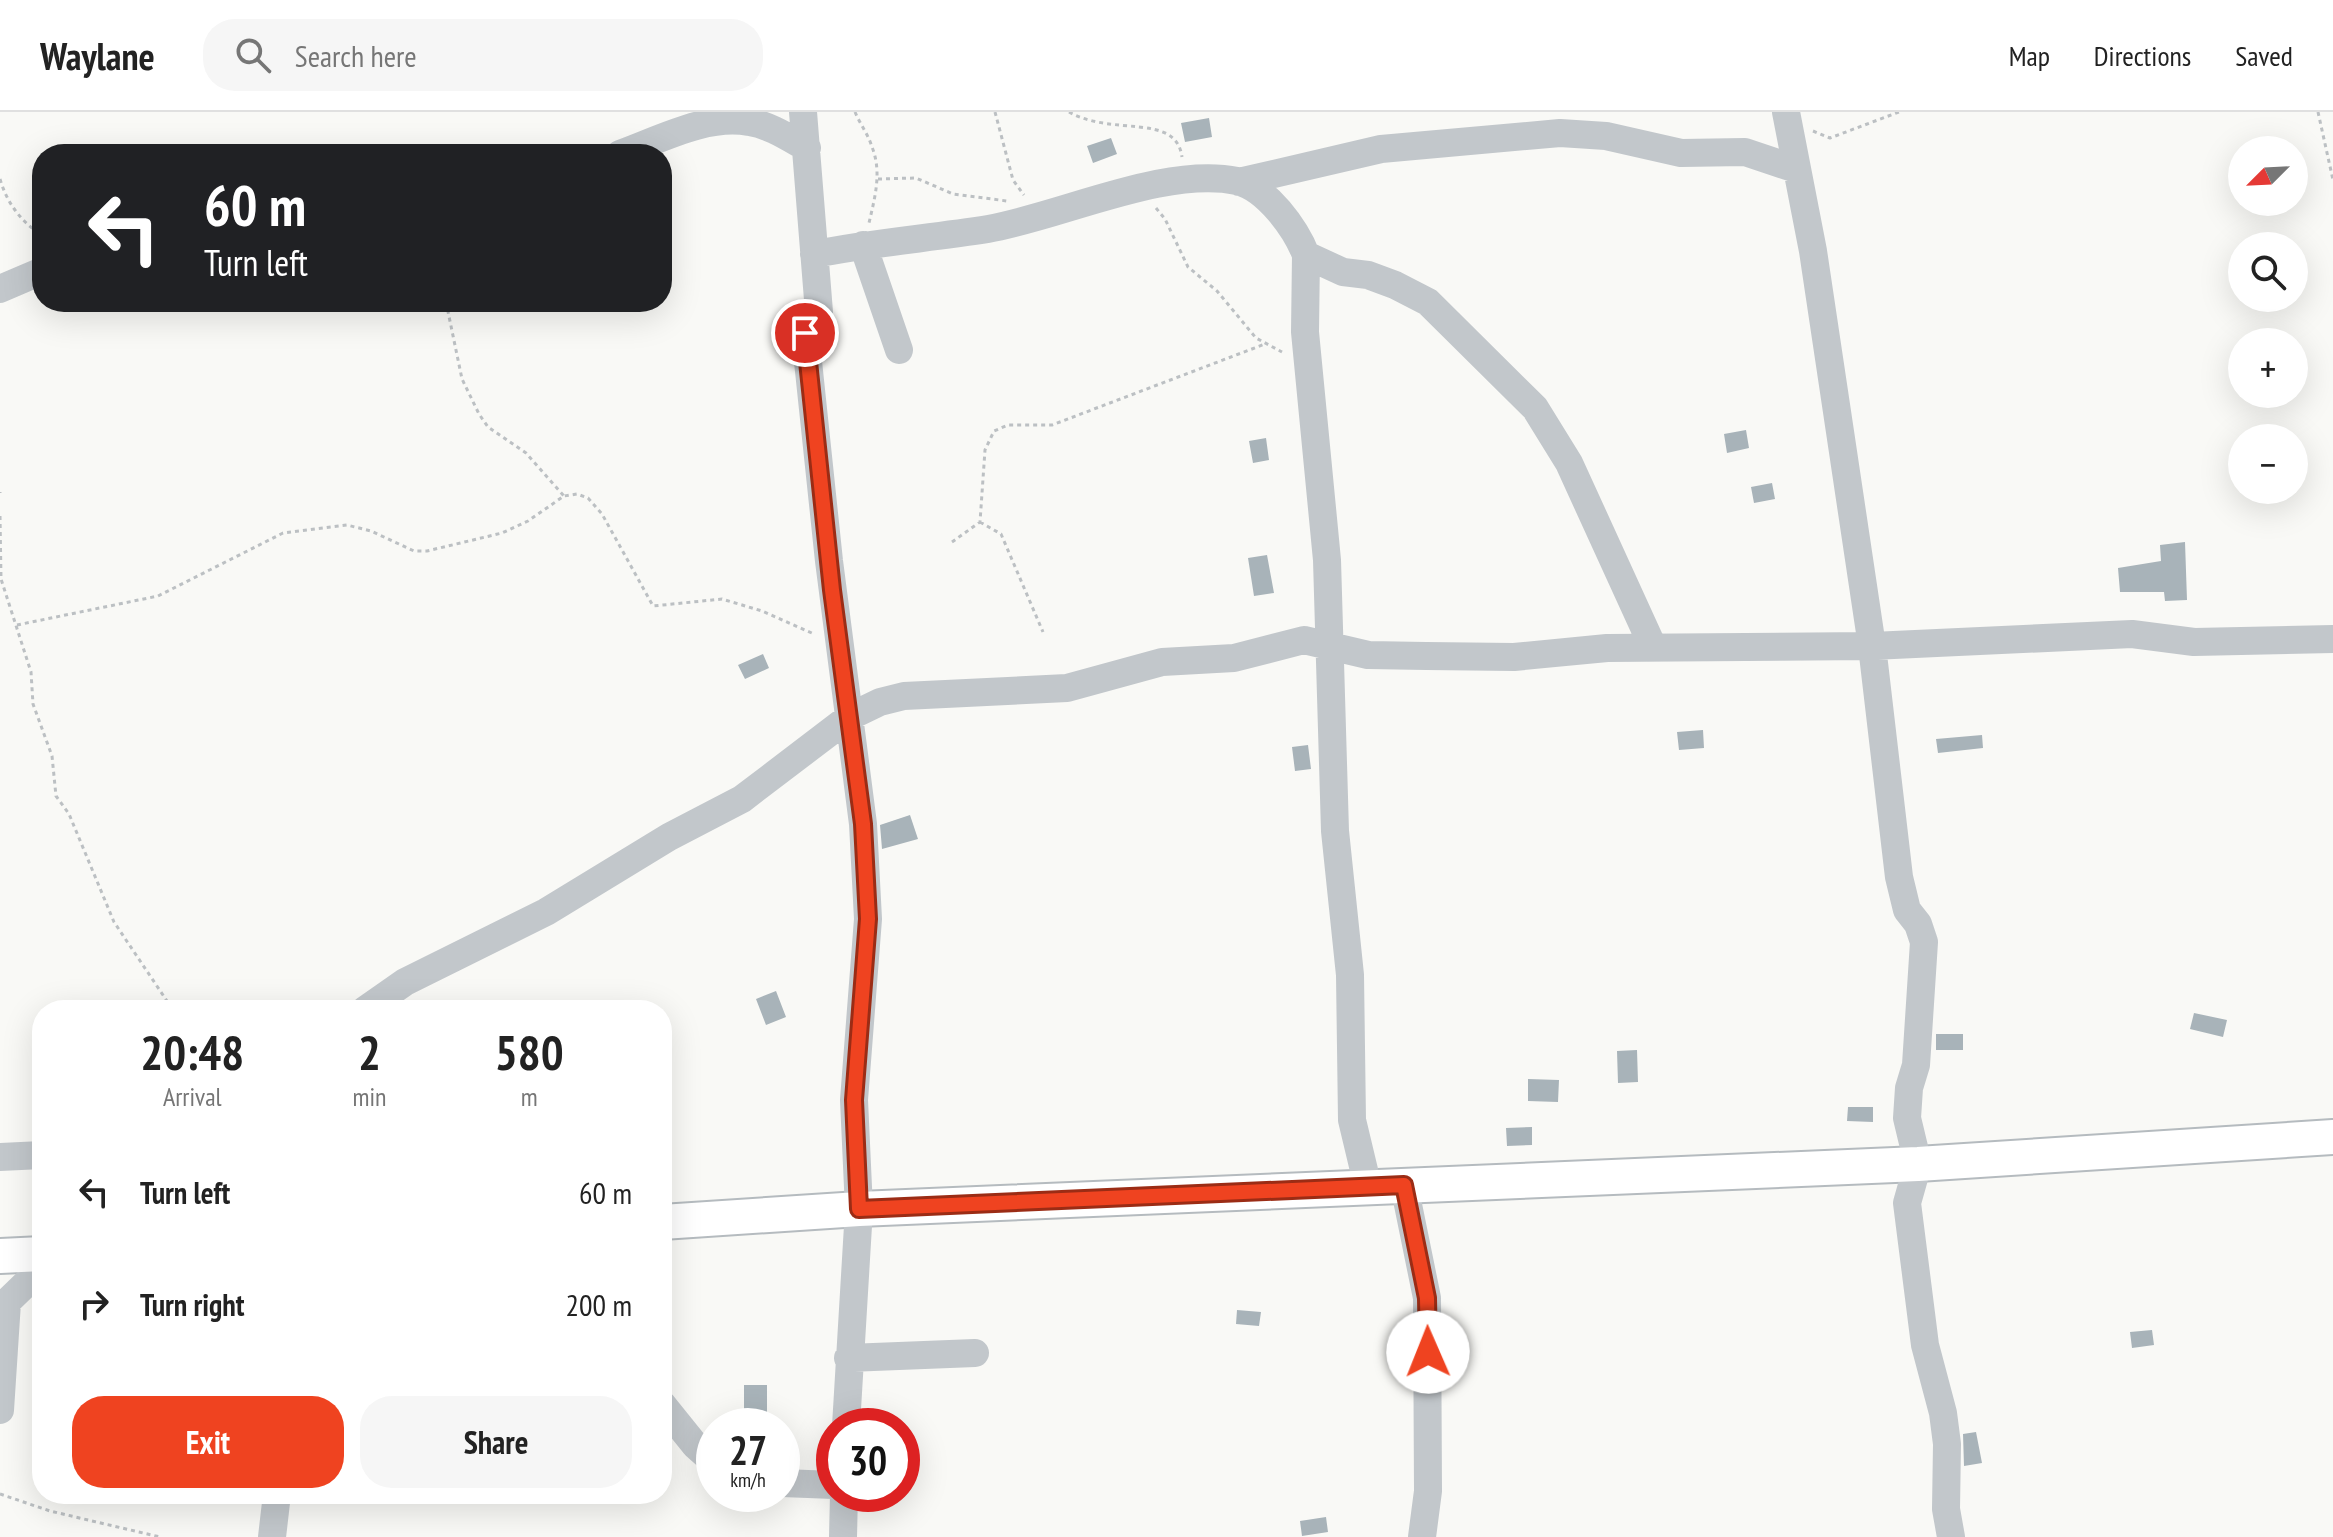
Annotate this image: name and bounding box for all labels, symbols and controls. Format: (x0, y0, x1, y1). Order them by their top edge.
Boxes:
search box (203, 19, 763, 91)
text: Waylane (40, 31, 155, 80)
icon: search (231, 33, 275, 77)
text: Search here (295, 36, 417, 75)
text: Map (2009, 37, 2050, 74)
text: Directions (2094, 37, 2191, 74)
text: Saved (2235, 37, 2293, 74)
north arrow (2228, 136, 2308, 216)
map controls (2228, 136, 2308, 504)
text: 60 m (204, 169, 306, 241)
icon: left (72, 176, 176, 280)
button: search (2228, 232, 2308, 312)
text: Turn left (204, 239, 308, 286)
pin (771, 299, 839, 367)
icon: arrive (783, 311, 827, 355)
button: + (2228, 328, 2308, 408)
button: − (2228, 424, 2308, 504)
text: 20:48 (140, 1021, 244, 1083)
text: 2 (358, 1021, 381, 1083)
text: 580 (495, 1021, 564, 1083)
text: Arrival (163, 1080, 222, 1113)
text: min (352, 1080, 386, 1113)
text: m (521, 1080, 538, 1113)
icon: left (72, 1170, 116, 1214)
text: Turn left (140, 1173, 230, 1212)
text: 60 m (579, 1173, 632, 1212)
icon: right (72, 1282, 116, 1326)
text: Turn right (140, 1285, 244, 1324)
text: 200 m (566, 1285, 632, 1324)
position arrow (1386, 1310, 1470, 1394)
button: Exit (72, 1396, 344, 1488)
button: Share (360, 1396, 632, 1488)
speed limit sign: 30 (816, 1408, 920, 1512)
text: 27 (729, 1424, 767, 1476)
text: km/h (730, 1467, 766, 1493)

